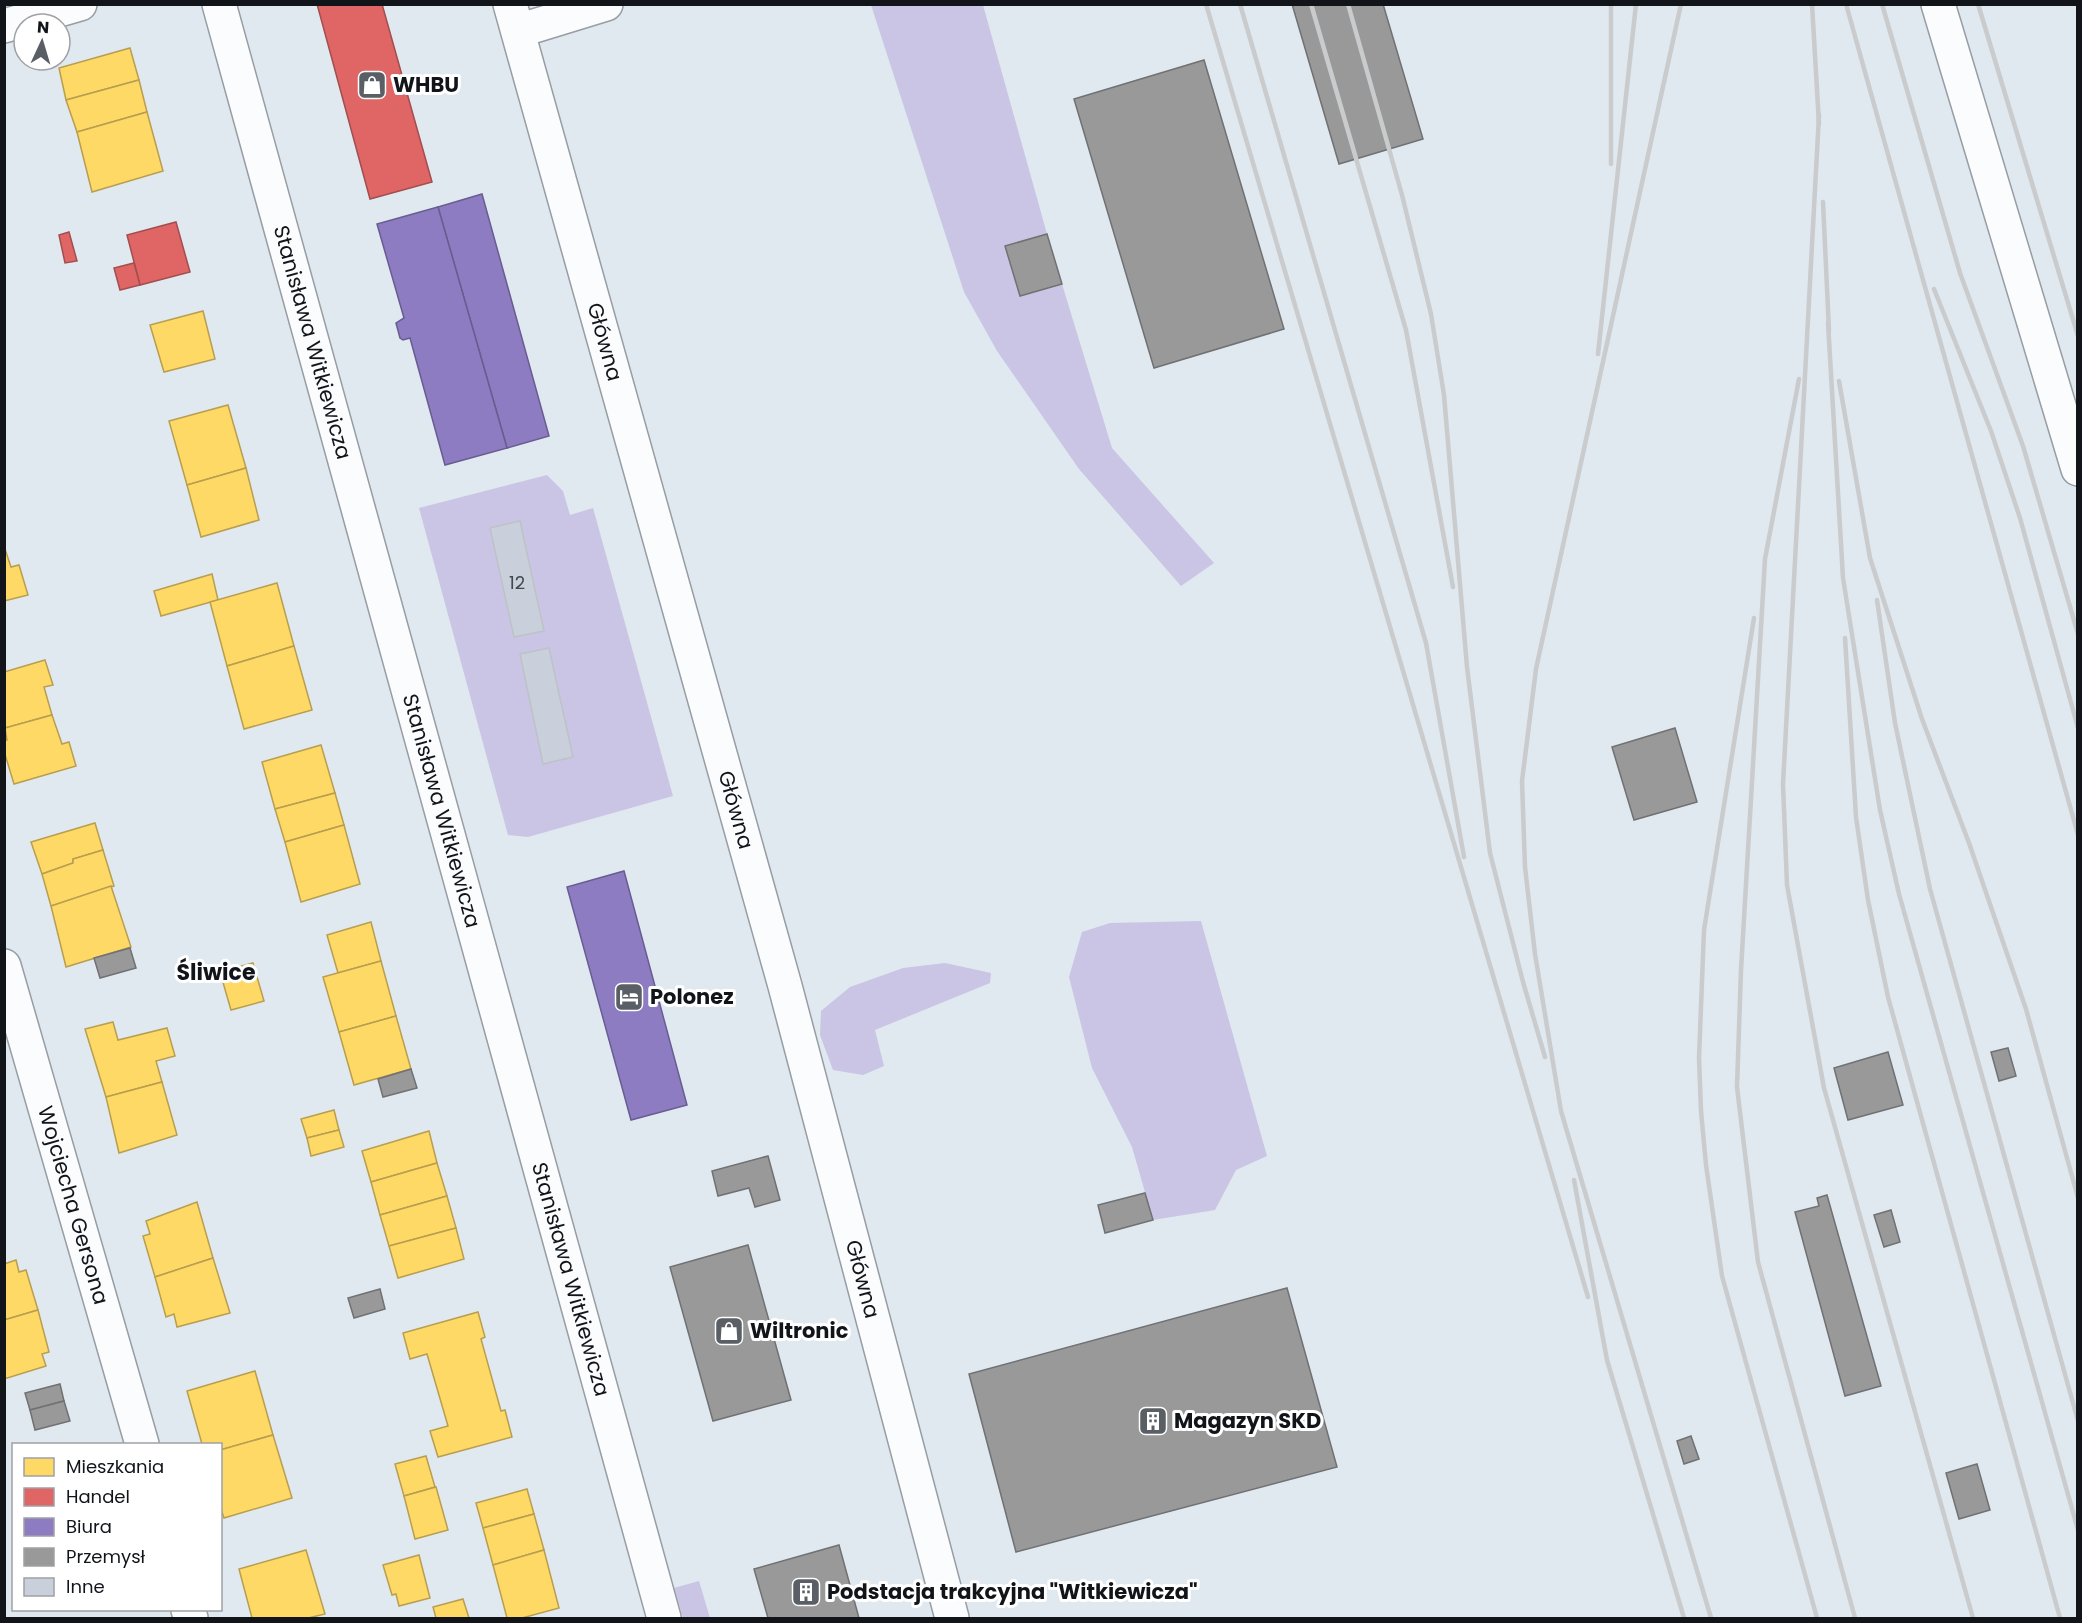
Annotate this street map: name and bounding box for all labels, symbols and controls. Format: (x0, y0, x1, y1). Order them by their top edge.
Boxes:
north arrow (12, 12, 72, 72)
text: N (36, 16, 50, 39)
shop icon: WHBU (356, 69, 388, 101)
place label: WHBU (393, 70, 459, 99)
street label: Stanisława Witkiewicza (267, 222, 359, 463)
street label: Główna (580, 299, 630, 384)
house number: 12 (509, 570, 525, 595)
street label: Stanisława Witkiewicza (396, 690, 488, 931)
street label: Główna (711, 767, 761, 852)
district label: Śliwice (177, 957, 255, 988)
hotel icon: Polonez (613, 981, 645, 1013)
place label: Polonez (650, 982, 734, 1011)
street label: Wojciecha Gersona (31, 1102, 116, 1308)
street label: Stanisława Witkiewicza (525, 1159, 617, 1400)
street label: Główna (839, 1237, 887, 1321)
shop icon: Wiltronic (713, 1315, 745, 1347)
place label: Wiltronic (750, 1316, 849, 1345)
building icon: Magazyn SKD (1137, 1405, 1169, 1437)
place label: Magazyn SKD (1174, 1406, 1321, 1435)
legend (12, 1443, 222, 1611)
text: Mieszkania (66, 1454, 164, 1479)
text: Handel (66, 1484, 130, 1509)
text: Biura (66, 1514, 112, 1539)
text: Przemysł (66, 1544, 146, 1569)
text: Inne (66, 1574, 105, 1599)
building icon: Podstacja trakcyjna "Witkiewicza" (790, 1576, 822, 1608)
place label: Podstacja trakcyjna "Witkiewicza" (827, 1577, 1198, 1606)

